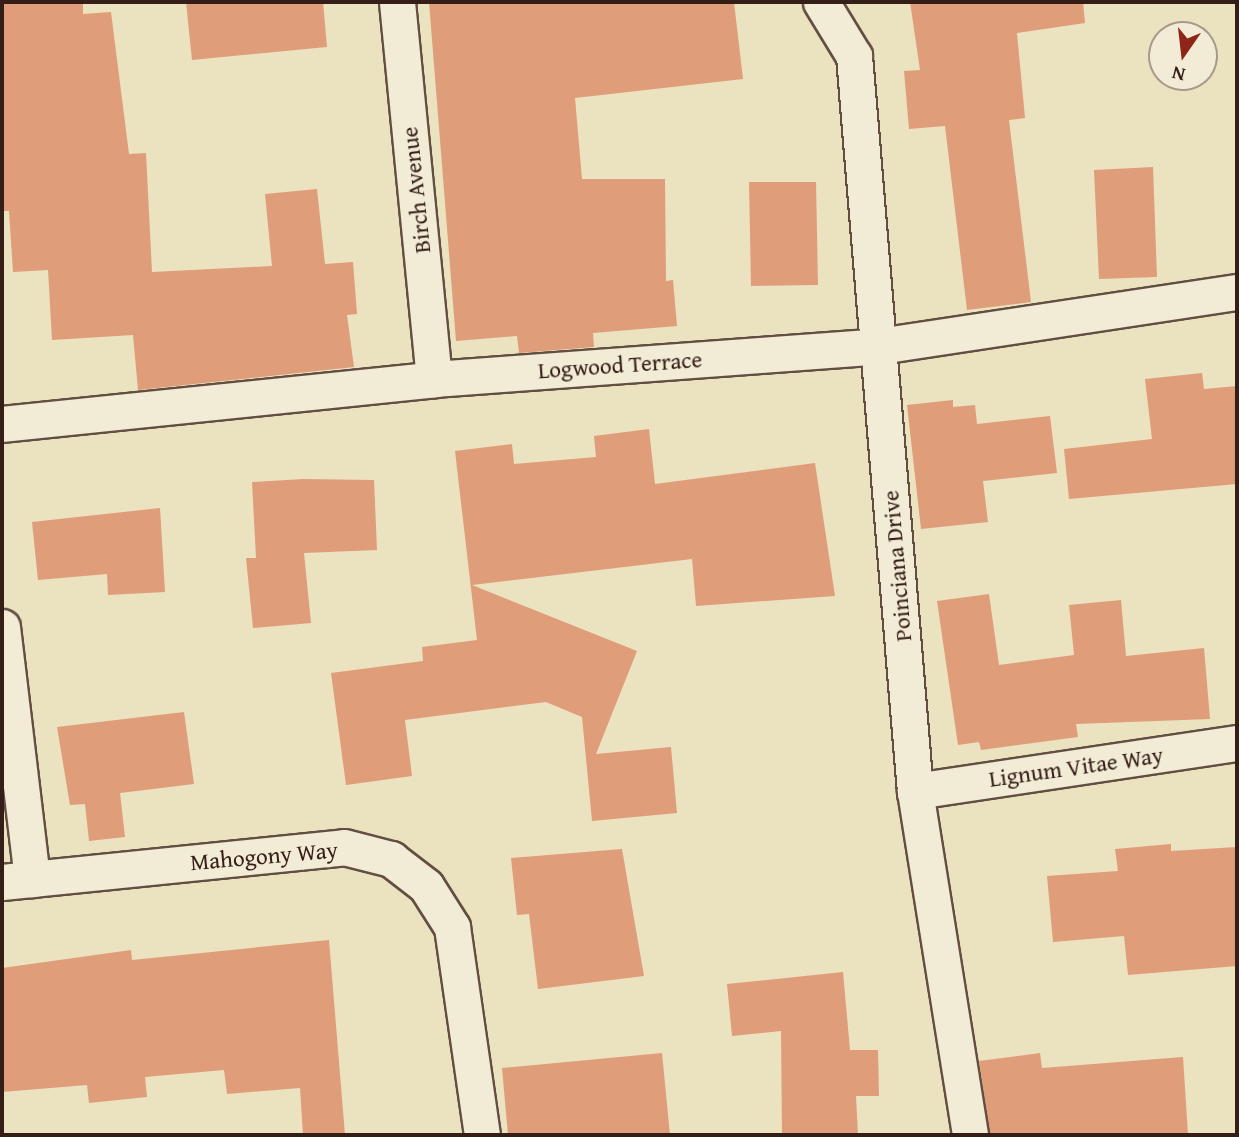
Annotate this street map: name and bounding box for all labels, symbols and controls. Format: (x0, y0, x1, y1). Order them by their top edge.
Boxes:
north arrow (1148, 21, 1218, 91)
text: N (1169, 59, 1188, 90)
street label: Birch Avenue (396, 125, 436, 255)
street label: Logwood Terrace (537, 345, 703, 385)
street label: Poinciana Drive (877, 489, 917, 643)
street label: Lignum Vitae Way (987, 741, 1165, 793)
street label: Mahogony Way (189, 836, 339, 876)

